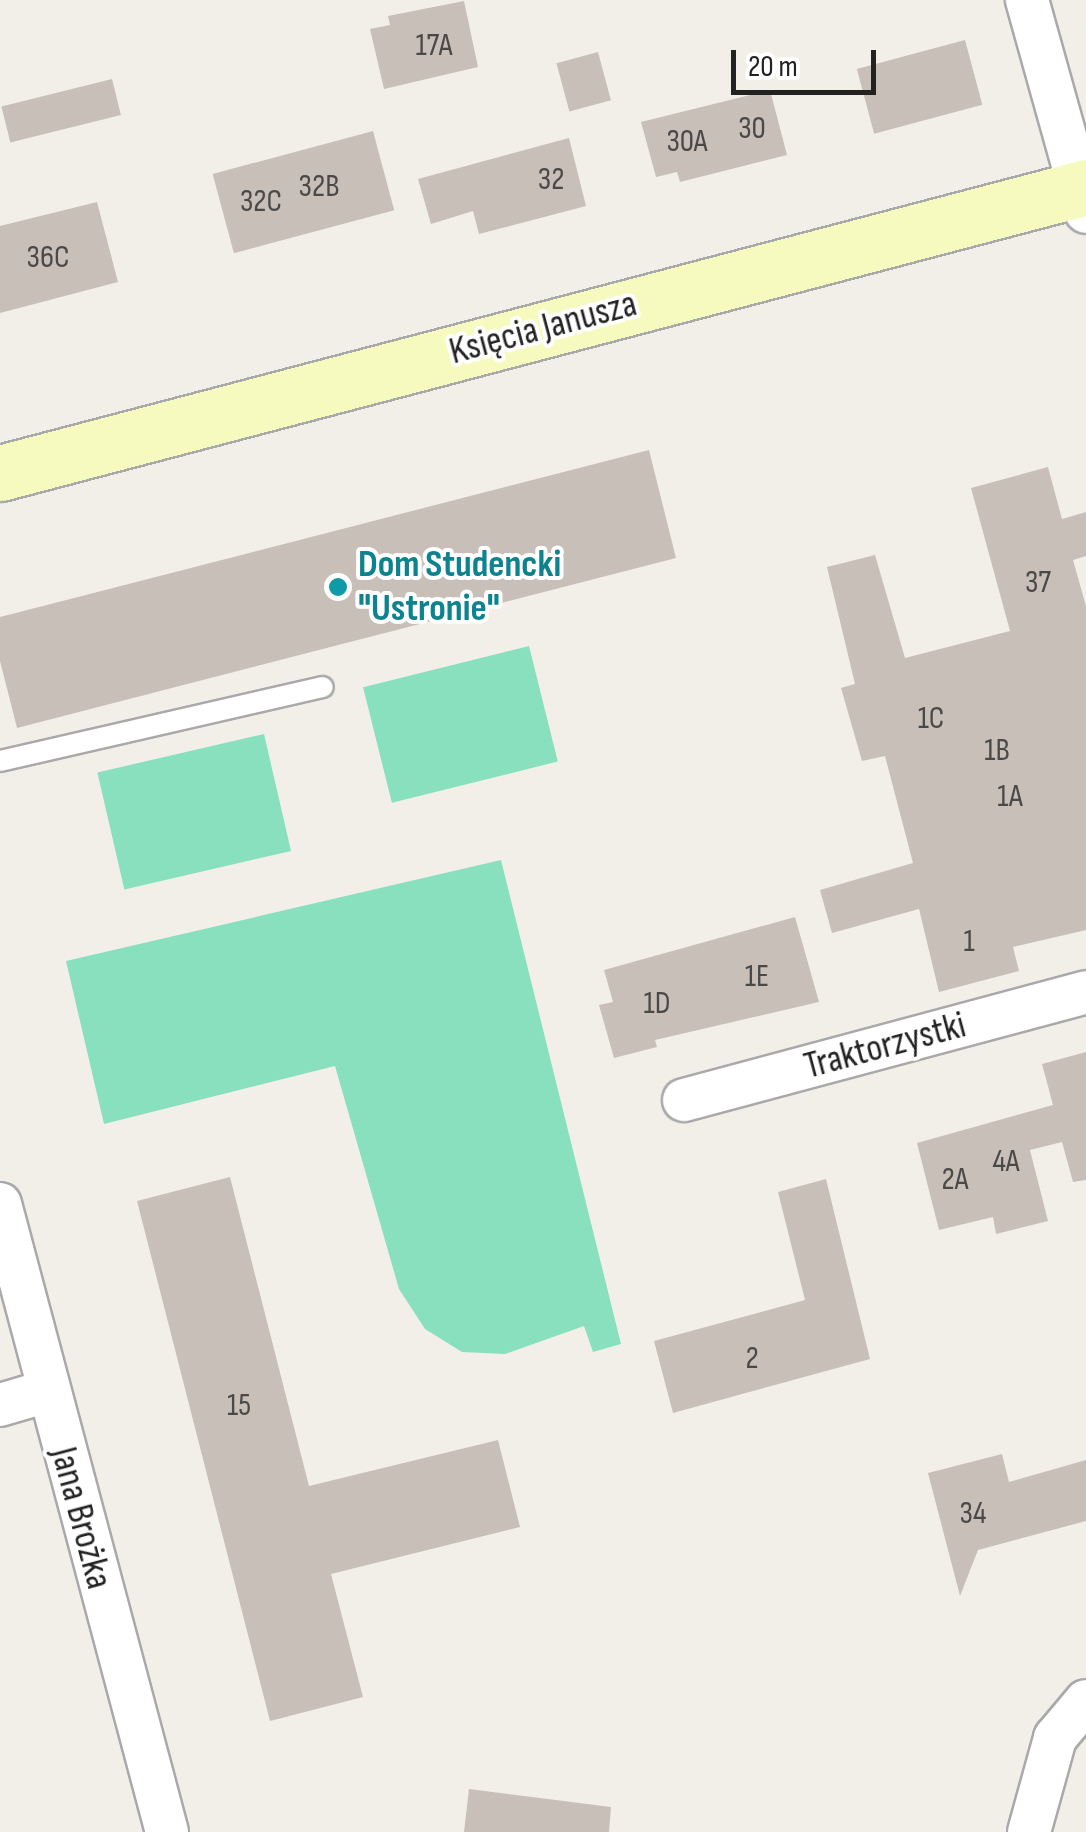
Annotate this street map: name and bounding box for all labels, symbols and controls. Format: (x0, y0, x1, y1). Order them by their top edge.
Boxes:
house number: 17A (415, 27, 453, 65)
scale bar (736, 30, 881, 92)
text: 20 m (748, 49, 798, 85)
house number: 30 (738, 110, 766, 148)
house number: 30A (666, 123, 708, 161)
house number: 32 (538, 161, 564, 199)
house number: 32B (299, 168, 339, 206)
house number: 32C (240, 183, 282, 221)
house number: 36C (27, 239, 69, 277)
street label: Księcia Janusza (444, 281, 642, 375)
place label: Dom Studencki "Ustronie" (358, 542, 561, 632)
house number: 37 (1025, 564, 1051, 602)
marker: Dom Studencki "Ustronie" (327, 576, 349, 598)
house number: 1C (918, 700, 944, 738)
house number: 1B (984, 732, 1010, 770)
house number: 1A (997, 778, 1023, 816)
house number: 1 (963, 923, 975, 961)
house number: 1E (745, 958, 769, 996)
house number: 1D (643, 985, 671, 1023)
street label: Traktorzystki (799, 1003, 971, 1089)
house number: 4A (992, 1143, 1020, 1181)
house number: 2A (942, 1161, 968, 1199)
house number: 2 (745, 1340, 759, 1378)
house number: 15 (227, 1387, 251, 1425)
street label: Jana Brożka (40, 1442, 122, 1594)
house number: 34 (960, 1495, 986, 1533)

